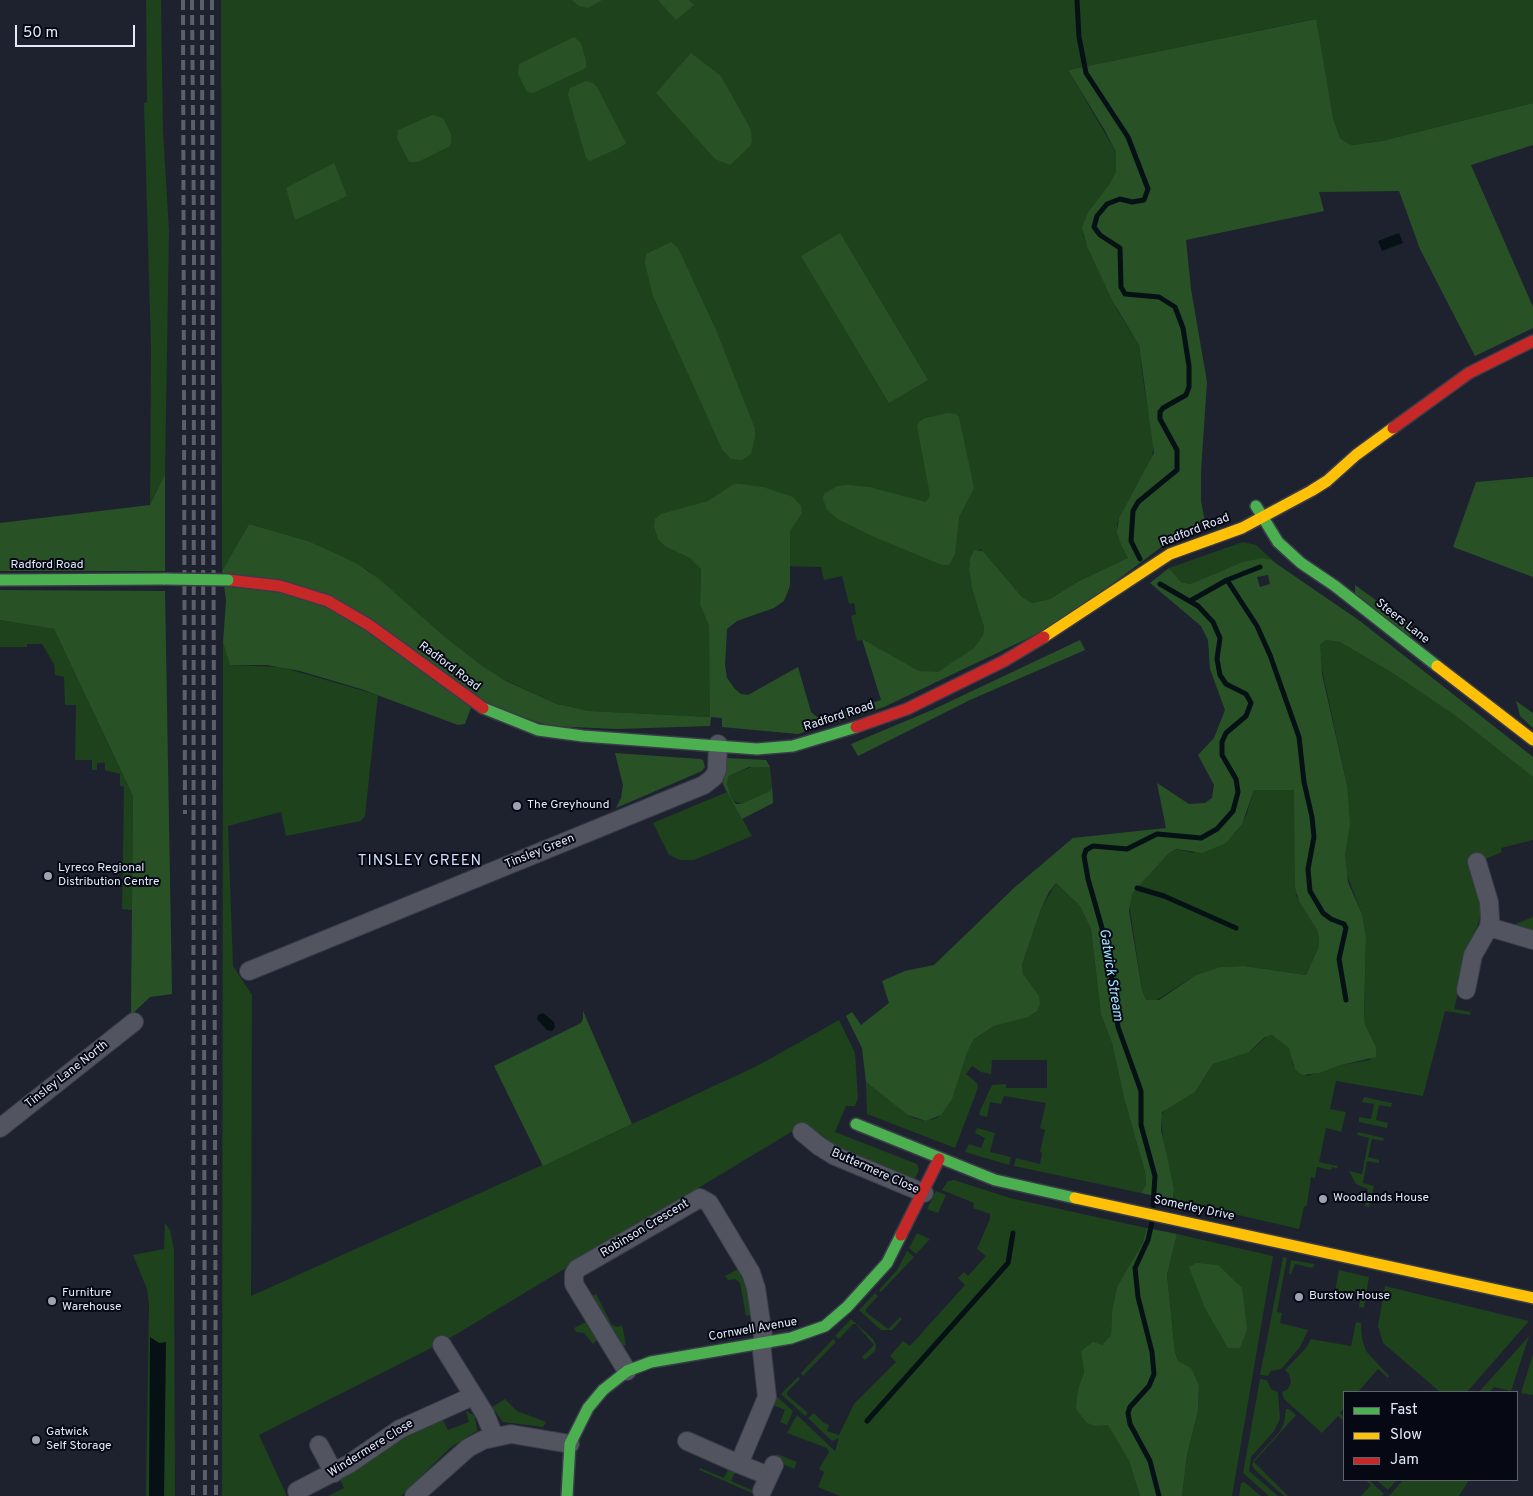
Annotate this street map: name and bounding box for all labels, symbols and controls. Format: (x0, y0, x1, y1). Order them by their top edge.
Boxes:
scale bar (18, 15, 138, 47)
text: 50 m (23, 24, 58, 43)
street label: Radford Road (1158, 511, 1232, 551)
street label: Radford Road (10, 559, 84, 573)
street label: Steers Lane (1372, 597, 1432, 647)
street label: Radford Road (415, 639, 483, 695)
street label: Radford Road (802, 699, 876, 735)
place label: The Greyhound (527, 799, 610, 813)
marker: The Greyhound (511, 800, 523, 812)
street label: Tinsley Green (503, 832, 577, 872)
district label: TINSLEY GREEN (356, 853, 484, 871)
place label: Lyreco Regional Distribution Centre (58, 862, 159, 890)
marker: Lyreco Regional Distribution Centre (42, 870, 54, 882)
water label: Gatwick Stream (1094, 928, 1126, 1022)
street label: Tinsley Lane North (23, 1038, 111, 1112)
street label: Buttermere Close (829, 1146, 921, 1198)
place label: Woodlands House (1333, 1192, 1429, 1206)
street label: Somerley Drive (1152, 1193, 1236, 1225)
marker: Woodlands House (1317, 1193, 1329, 1205)
street label: Robinson Crescent (598, 1197, 692, 1261)
place label: Furniture Warehouse (62, 1287, 121, 1315)
place label: Burstow House (1309, 1290, 1390, 1304)
marker: Burstow House (1293, 1291, 1305, 1303)
marker: Furniture Warehouse (46, 1295, 58, 1307)
street label: Cornwell Avenue (708, 1315, 798, 1345)
legend (1343, 1391, 1518, 1481)
text: Fast (1390, 1401, 1418, 1420)
street label: Windermere Close (326, 1417, 416, 1481)
place label: Gatwick Self Storage (46, 1426, 112, 1454)
text: Slow (1390, 1426, 1422, 1445)
marker: Gatwick Self Storage (30, 1434, 42, 1446)
text: Jam (1390, 1451, 1419, 1470)

